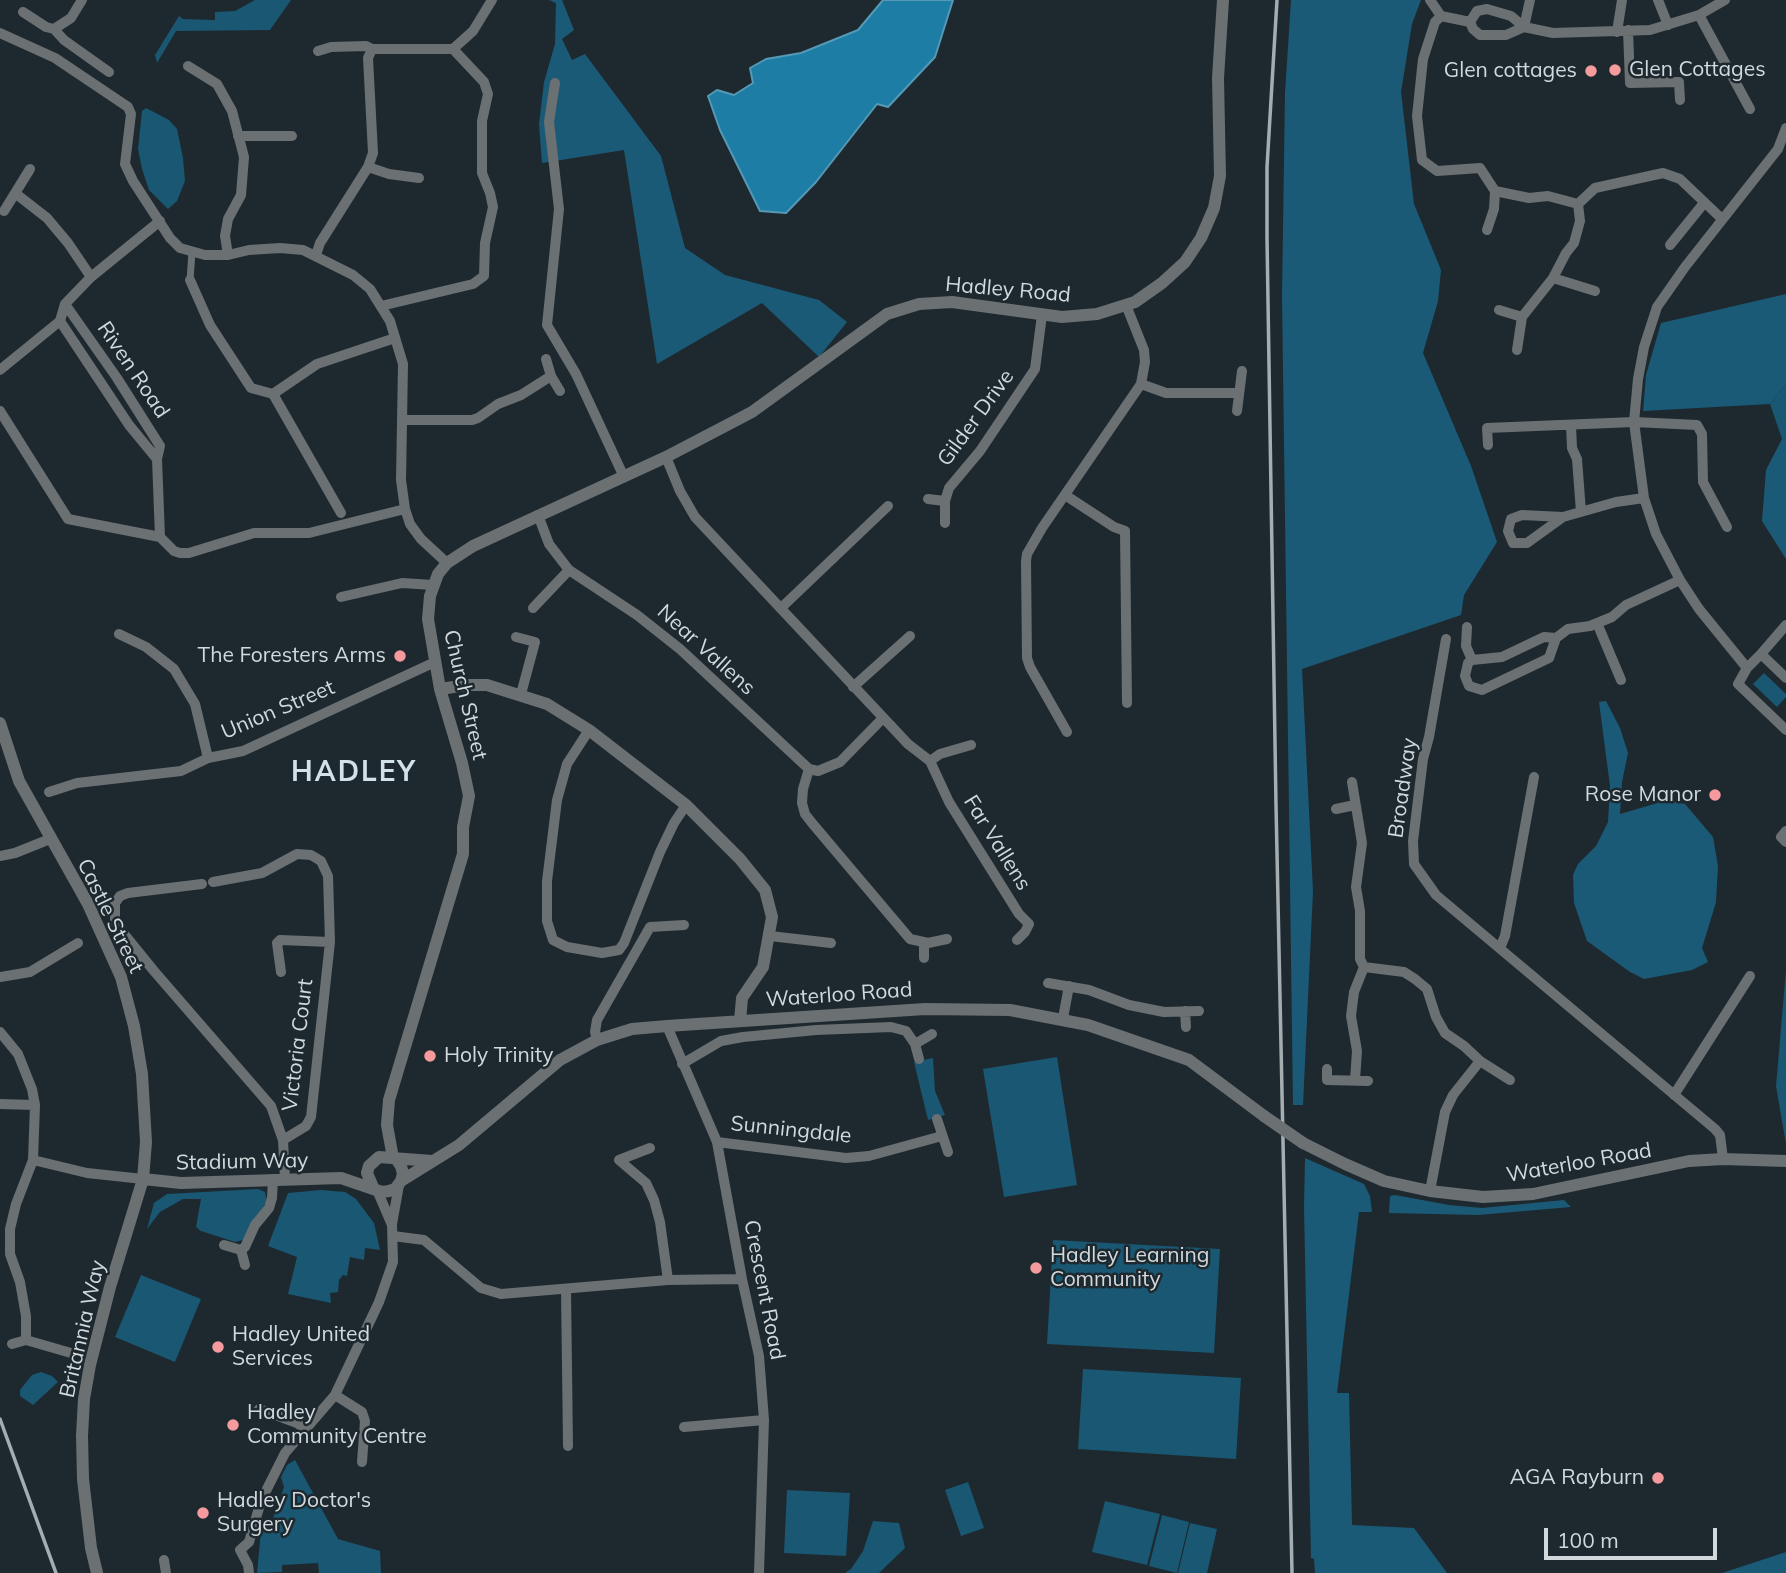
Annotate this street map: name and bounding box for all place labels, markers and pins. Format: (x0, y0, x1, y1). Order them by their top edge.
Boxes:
place label: Glen Cottages (1629, 57, 1766, 83)
place label: Glen cottages (1444, 58, 1577, 84)
marker: Glen Cottages (1607, 62, 1623, 78)
marker: Glen cottages (1583, 63, 1599, 79)
place label: The Foresters Arms (197, 643, 386, 669)
marker: The Foresters Arms (392, 648, 408, 664)
place label: Rose Manor (1585, 782, 1701, 808)
marker: Rose Manor (1707, 787, 1723, 803)
place label: Holy Trinity (444, 1043, 553, 1069)
marker: Holy Trinity (422, 1048, 438, 1064)
place label: Hadley Learning Community (1050, 1243, 1209, 1293)
marker: Hadley Learning Community (1028, 1260, 1044, 1276)
place label: Hadley United Services (232, 1322, 370, 1372)
marker: Hadley United Services (210, 1339, 226, 1355)
place label: Hadley Community Centre (247, 1400, 427, 1450)
marker: Hadley Community Centre (225, 1417, 241, 1433)
place label: AGA Rayburn (1510, 1465, 1644, 1491)
marker: AGA Rayburn (1650, 1470, 1666, 1486)
place label: Hadley Doctor's Surgery (217, 1488, 371, 1538)
marker: Hadley Doctor's Surgery (195, 1505, 211, 1521)

